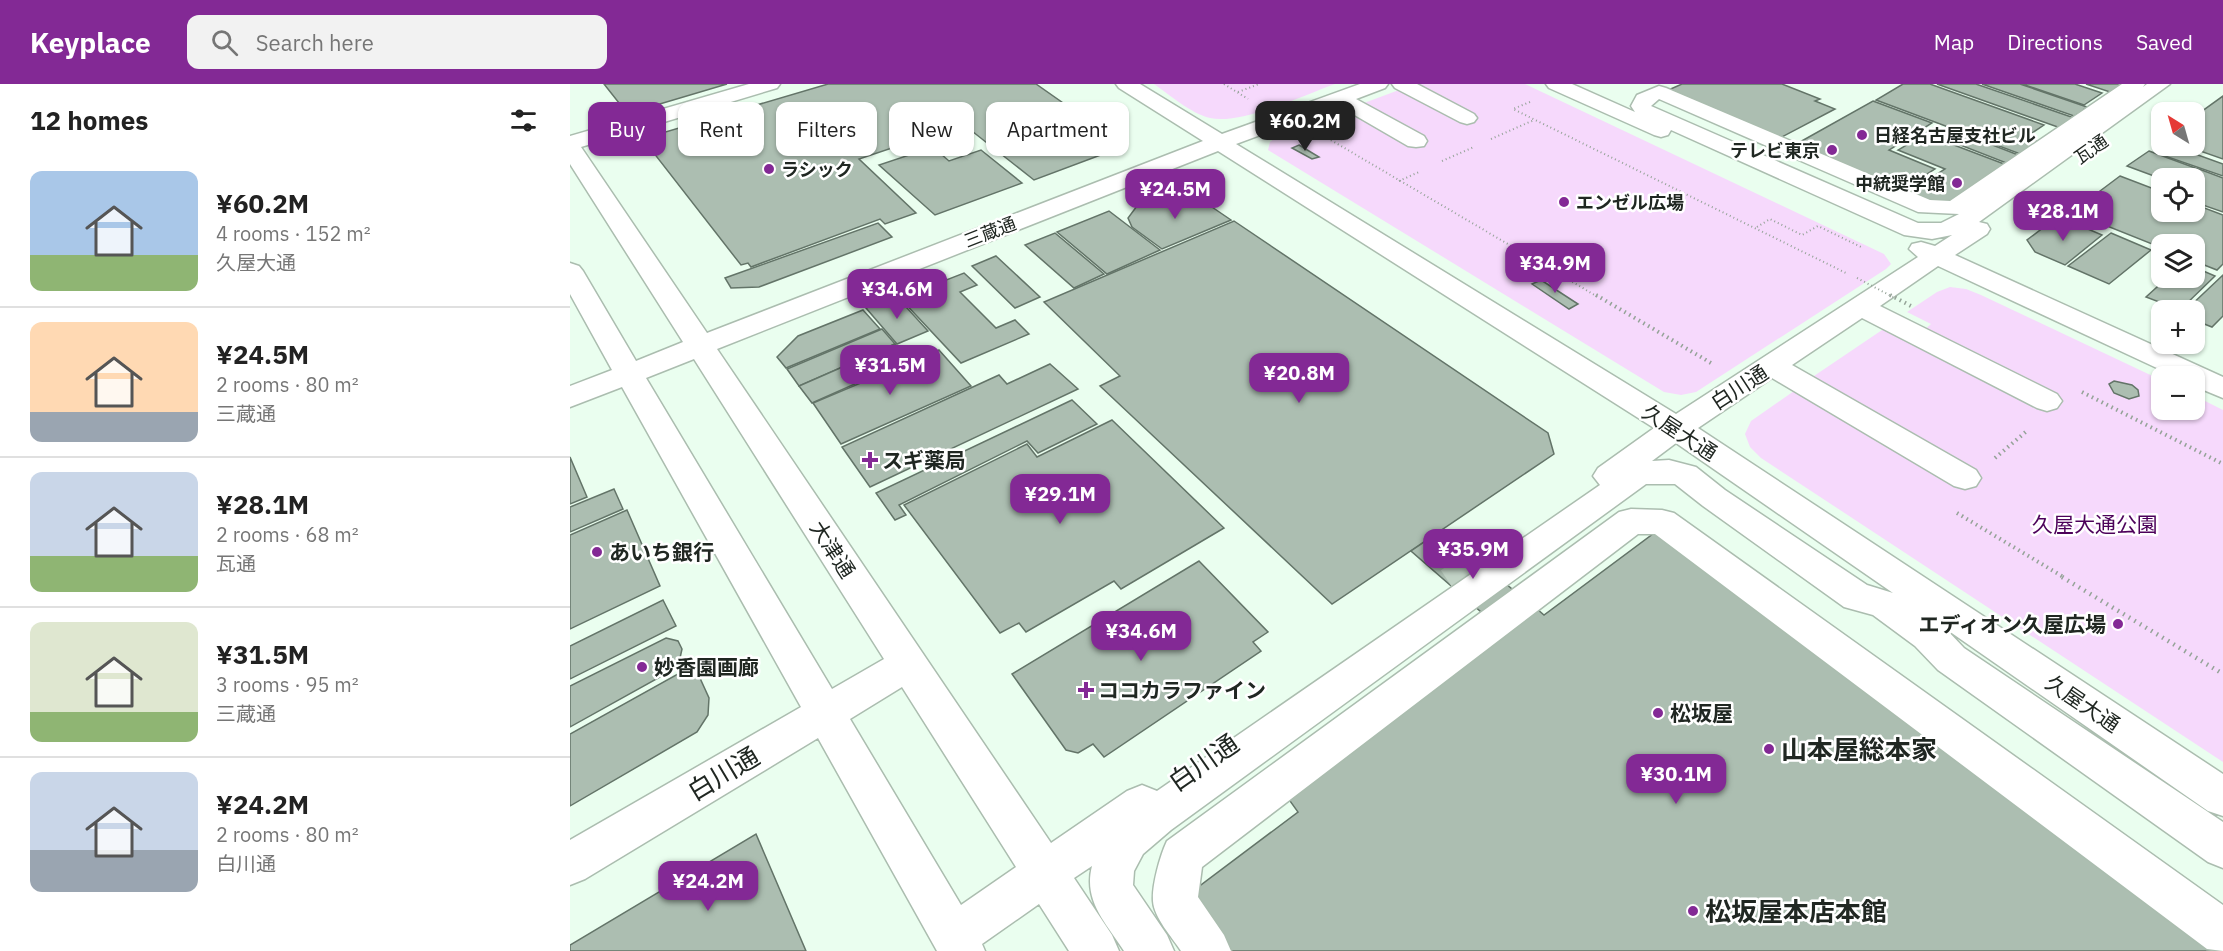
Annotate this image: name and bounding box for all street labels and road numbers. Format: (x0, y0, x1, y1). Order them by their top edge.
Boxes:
street label: 瓦通 (2070, 129, 2112, 169)
street label: 三蔵通 (961, 212, 1019, 252)
street label: 白川通 (1705, 358, 1773, 416)
street label: 久屋大通 (1637, 397, 1723, 467)
street label: 大津通 (804, 515, 862, 583)
street label: 久屋大通 (2040, 668, 2126, 738)
street label: 白川通 (1161, 726, 1245, 798)
street label: 白川通 (681, 738, 765, 808)

